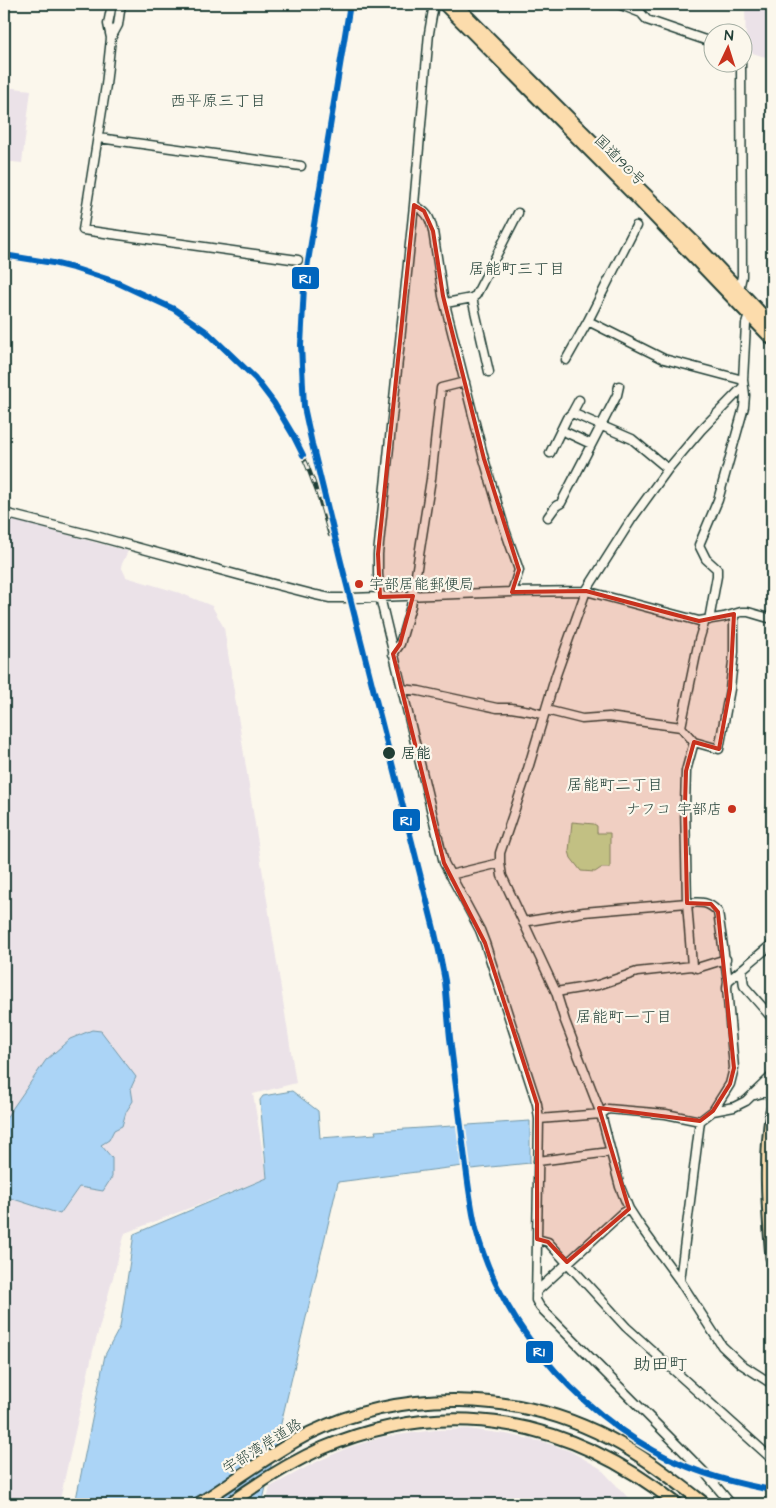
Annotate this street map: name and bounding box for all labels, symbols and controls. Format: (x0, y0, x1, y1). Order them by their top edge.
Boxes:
north arrow (704, 22, 754, 72)
text: N (724, 26, 734, 46)
district label: 西平原三丁目 (170, 90, 266, 112)
street label: 国道190号 (589, 130, 650, 191)
district label: 居能町三丁目 (469, 258, 565, 280)
line badge: R1 (291, 266, 320, 290)
text: R1 (299, 269, 311, 289)
place label: 宇部居能郵便局 (369, 574, 474, 595)
marker: 宇部居能郵便局 (353, 578, 365, 590)
place label: 居能 (401, 743, 431, 764)
marker: 居能 (381, 745, 397, 761)
district label: 居能町二丁目 (567, 774, 663, 796)
place label: ナフコ 宇部店 (626, 799, 722, 820)
marker: ナフコ 宇部店 (726, 803, 738, 815)
line badge: R1 (392, 808, 421, 832)
text: R1 (400, 811, 412, 831)
district label: 居能町一丁目 (576, 1006, 672, 1028)
line badge: R1 (525, 1340, 554, 1364)
text: R1 (533, 1342, 545, 1362)
district label: 助田町 (633, 1352, 687, 1377)
street label: 宇部湾岸道路 (219, 1414, 306, 1479)

